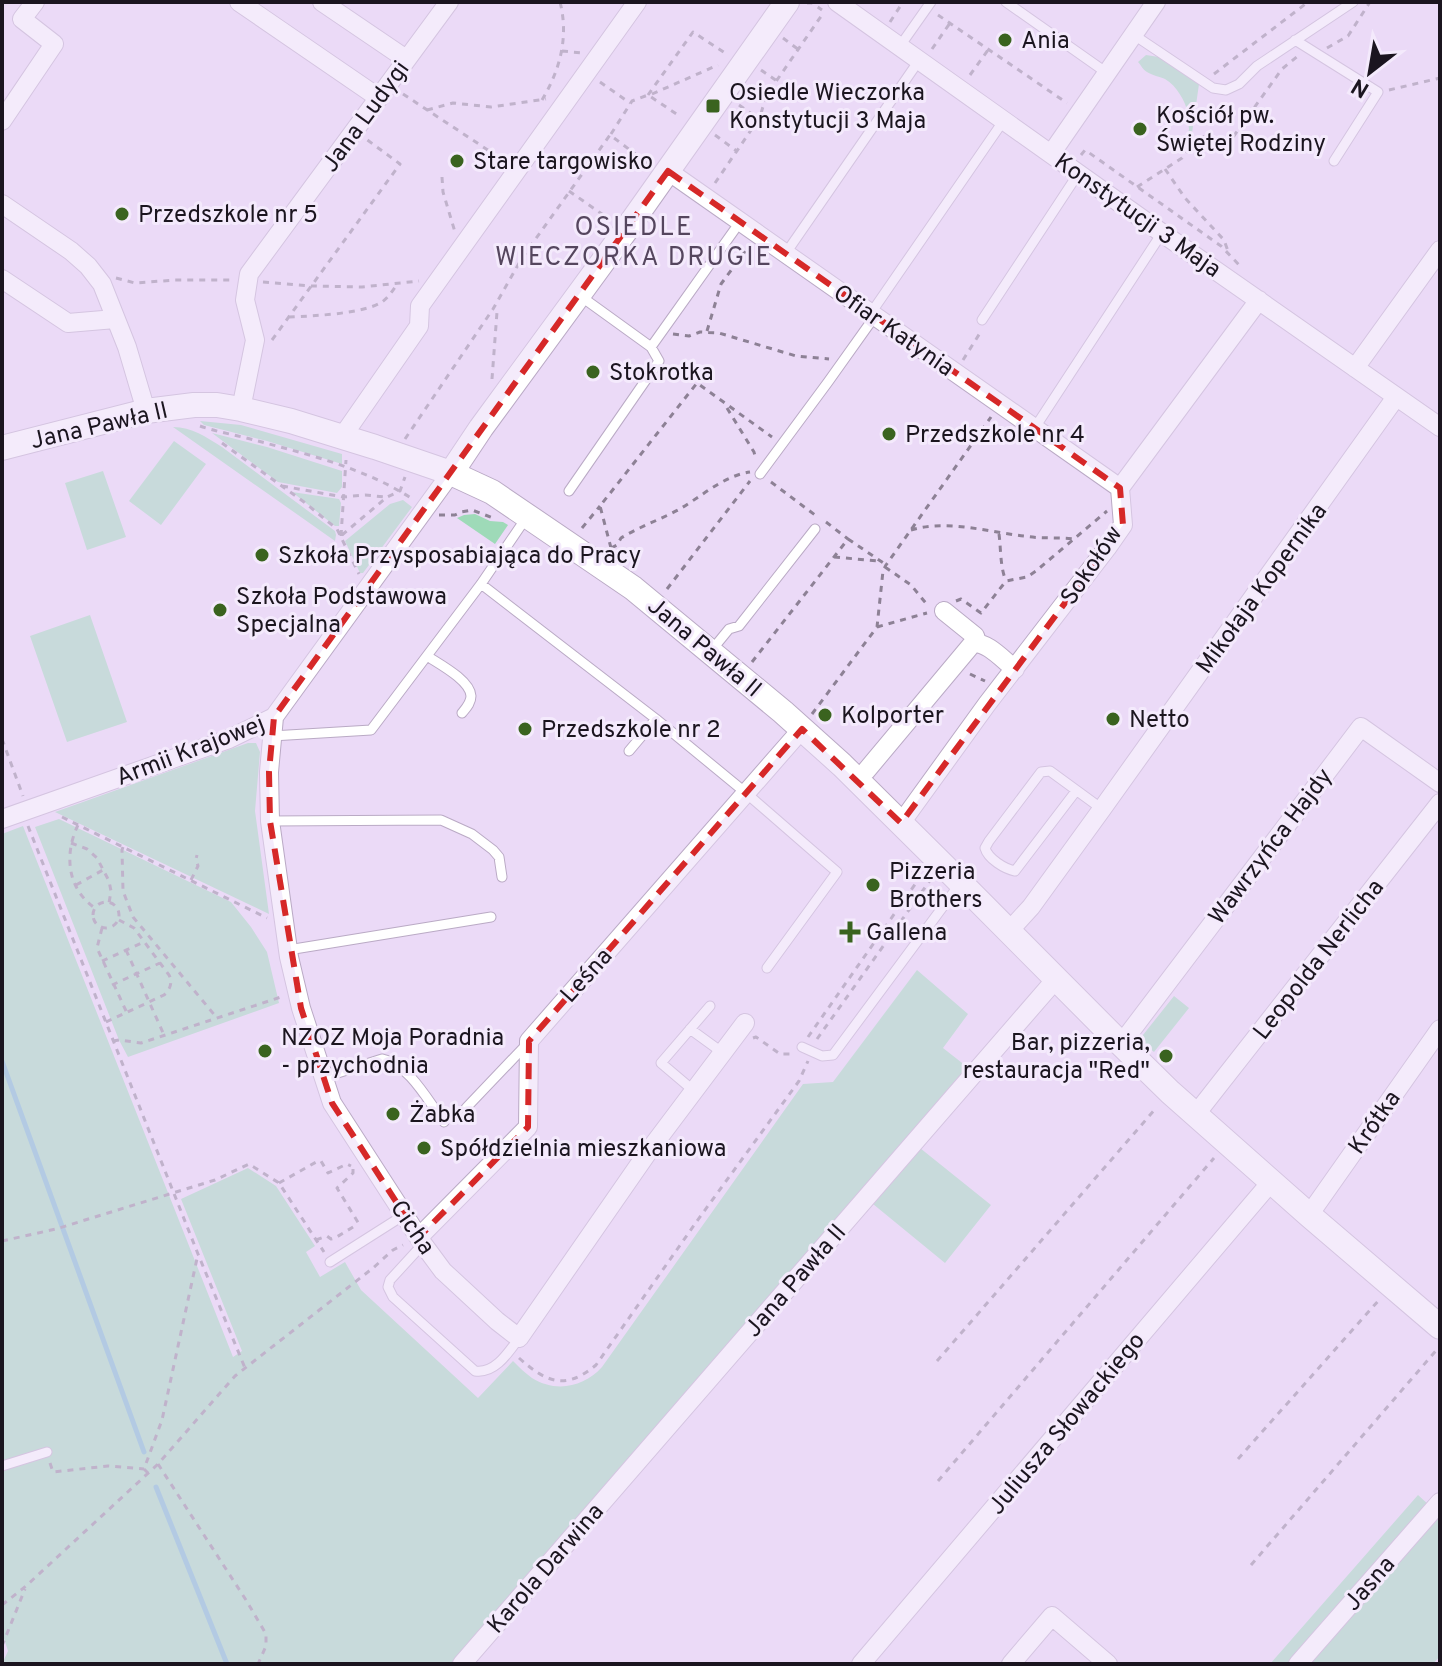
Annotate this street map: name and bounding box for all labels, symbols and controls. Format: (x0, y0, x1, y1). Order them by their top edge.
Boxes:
place label: Ania (1021, 27, 1070, 57)
marker: Ania (996, 31, 1014, 49)
north arrow (1330, 32, 1410, 112)
street label: Jana Ludygi (316, 56, 417, 179)
text: N (1347, 71, 1375, 103)
place label: Osiedle Wieczorka Konstytucji 3 Maja (729, 79, 926, 137)
marker: Osiedle Wieczorka Konstytucji 3 Maja (704, 97, 722, 115)
place label: Kościół pw. Świętej Rodziny (1156, 102, 1326, 160)
marker: Kościół pw. Świętej Rodziny (1131, 120, 1149, 138)
place label: Stare targowisko (473, 148, 653, 178)
street label: Konstytucji 3 Maja (1048, 148, 1226, 285)
marker: Stare targowisko (448, 152, 466, 170)
place label: Przedszkole nr 5 (138, 201, 318, 231)
marker: Przedszkole nr 5 (113, 205, 131, 223)
district label: OSIEDLE WIECZORKA DRUGIE (495, 212, 773, 275)
street label: Ofiar Katynia (826, 279, 959, 384)
place label: Stokrotka (609, 359, 714, 389)
marker: Stokrotka (584, 363, 602, 381)
street label: Jana Pawła II (28, 397, 171, 457)
place label: Przedszkole nr 4 (905, 421, 1085, 451)
marker: Przedszkole nr 4 (880, 425, 898, 443)
street label: Mikołaja Kopernika (1191, 498, 1335, 681)
street label: Sokołów (1055, 521, 1130, 612)
place label: Szkoła Przysposabiająca do Pracy (278, 542, 641, 572)
marker: Szkoła Przysposabiająca do Pracy (253, 546, 271, 564)
place label: Szkoła Podstawowa Specjalna (236, 583, 447, 641)
street label: Jana Pawła II (640, 592, 767, 705)
marker: Szkoła Podstawowa Specjalna (211, 601, 229, 619)
place label: Kolporter (841, 702, 944, 732)
marker: Kolporter (816, 706, 834, 724)
place label: Netto (1129, 706, 1190, 736)
street label: Armii Krajowej (112, 710, 269, 794)
marker: Netto (1104, 710, 1122, 728)
place label: Przedszkole nr 2 (541, 716, 721, 746)
marker: Przedszkole nr 2 (516, 720, 534, 738)
street label: Wawrzyńca Hajdy (1203, 763, 1340, 931)
place label: Pizzeria Brothers (889, 858, 983, 916)
street label: Leopolda Nerlicha (1248, 874, 1392, 1046)
marker: Pizzeria Brothers (864, 876, 882, 894)
place label: Gallena (866, 919, 947, 949)
marker: Gallena (841, 923, 859, 941)
street label: Leśna (555, 943, 620, 1010)
place label: NZOZ Moja Poradnia - przychodnia (281, 1024, 504, 1082)
place label: Bar, pizzeria, restauracja "Red" (963, 1029, 1150, 1087)
marker: NZOZ Moja Poradnia - przychodnia (256, 1042, 274, 1060)
marker: Bar, pizzeria, restauracja "Red" (1157, 1047, 1175, 1065)
street label: Krótka (1343, 1085, 1408, 1161)
place label: Żabka (409, 1100, 475, 1131)
marker: Żabka (384, 1105, 402, 1123)
place label: Spółdzielnia mieszkaniowa (440, 1135, 726, 1165)
marker: Spółdzielnia mieszkaniowa (415, 1139, 433, 1157)
street label: Cicha (382, 1195, 441, 1261)
street label: Jana Pawła II (739, 1219, 854, 1344)
street label: Juliusza Słowackiego (983, 1327, 1153, 1522)
street label: Karola Darwina (482, 1498, 611, 1641)
street label: Jasna (1338, 1551, 1403, 1618)

